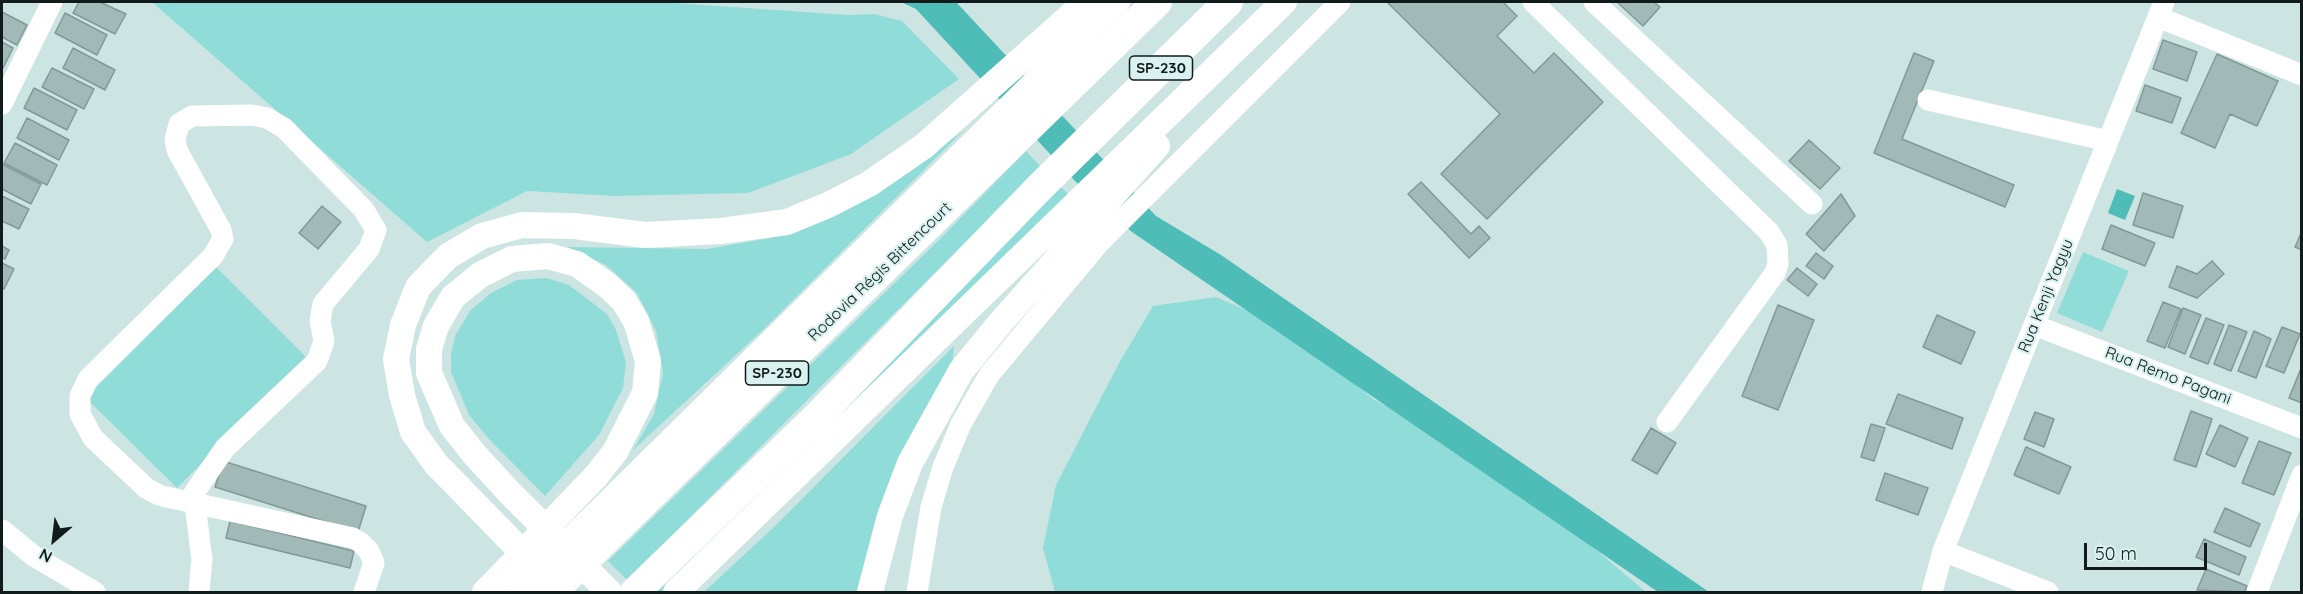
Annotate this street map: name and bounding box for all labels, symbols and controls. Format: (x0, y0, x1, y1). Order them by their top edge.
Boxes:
road number: SP-230 (1130, 56, 1192, 80)
street label: Rodovia Régis Bittencourt (804, 198, 956, 346)
street label: Rua Kenji Yagyu (2014, 236, 2078, 356)
street label: Rua Remo Pagani (2102, 343, 2234, 409)
road number: SP-230 (746, 361, 808, 385)
north arrow (24, 510, 84, 570)
scale bar (2087, 531, 2210, 569)
text: 50 m (2095, 542, 2137, 565)
text: N (36, 544, 55, 567)

